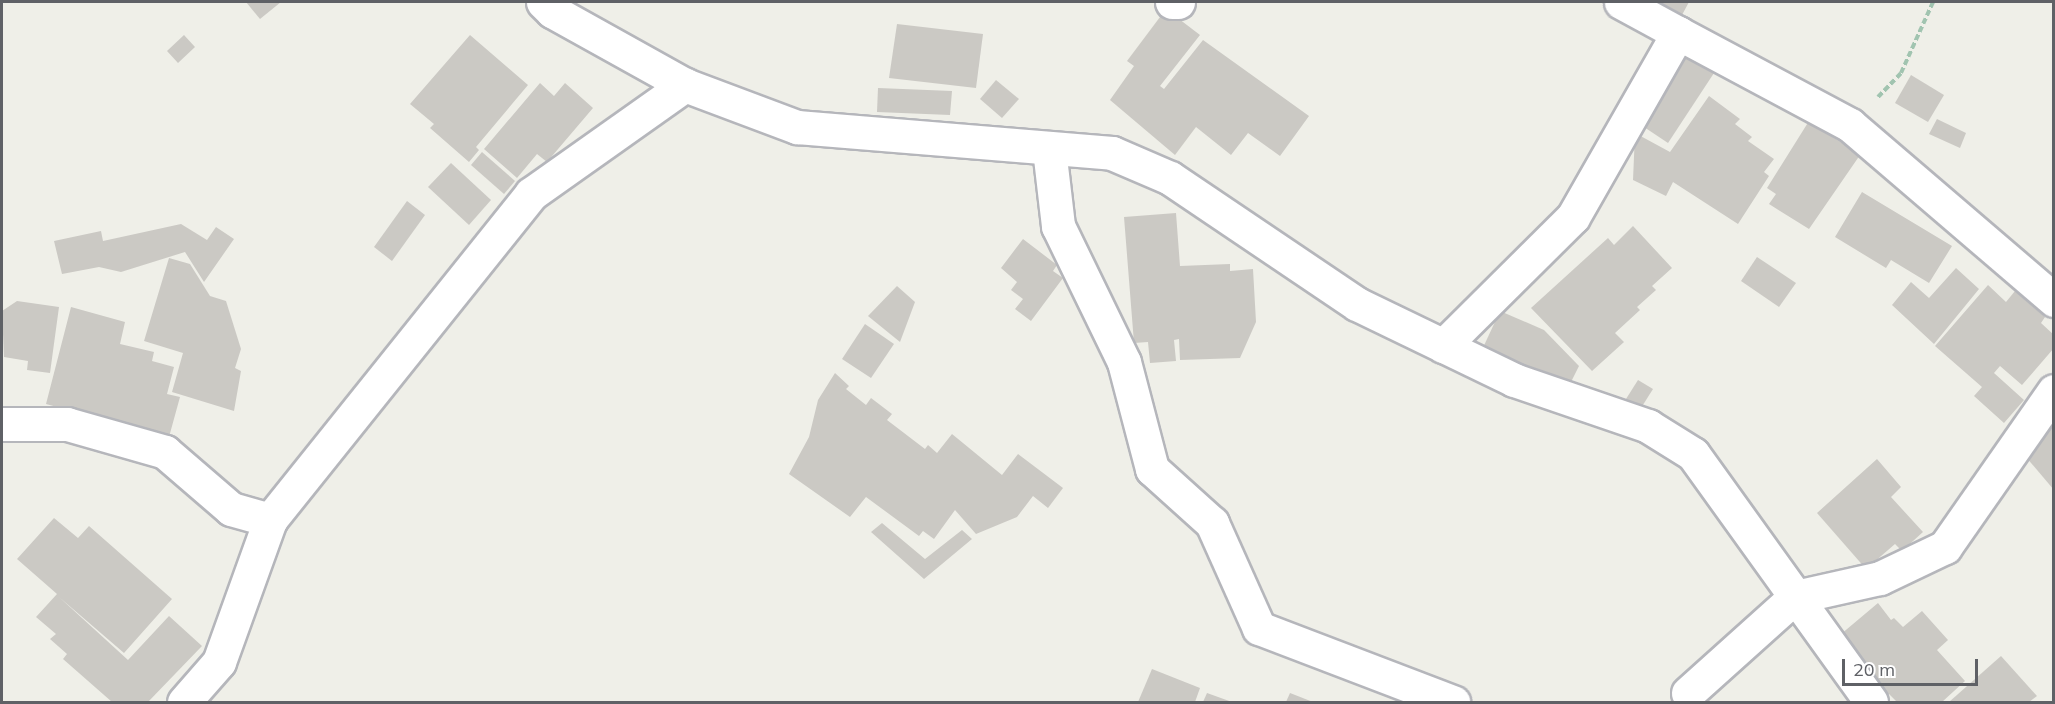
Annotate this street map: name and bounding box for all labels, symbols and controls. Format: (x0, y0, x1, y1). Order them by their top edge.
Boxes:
scale bar (1845, 647, 1982, 685)
text: 20 m (1853, 658, 1895, 681)

